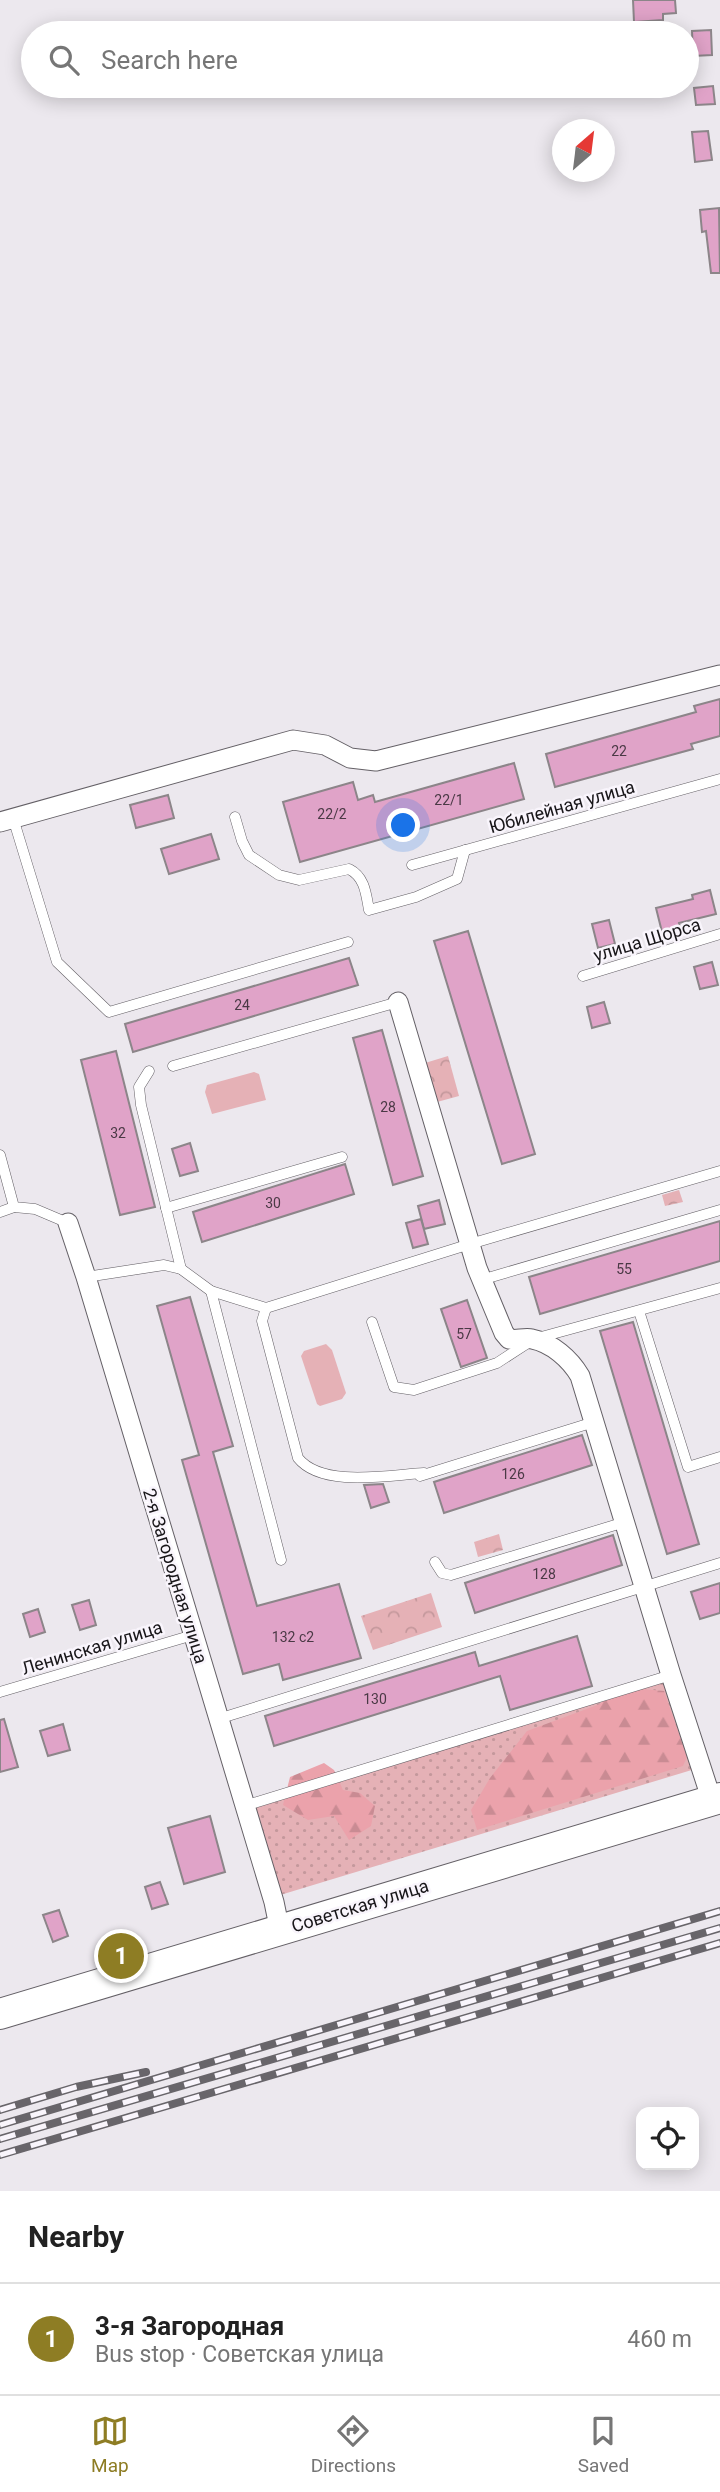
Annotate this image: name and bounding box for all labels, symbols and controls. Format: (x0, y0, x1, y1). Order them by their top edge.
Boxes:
search box (21, 21, 699, 98)
icon: search (45, 41, 83, 79)
text: Search here (101, 45, 238, 75)
north arrow (552, 119, 615, 182)
house number: 22 (611, 743, 627, 759)
street label: Юбилейная улица (487, 776, 637, 837)
house number: 22/1 (434, 792, 464, 808)
house number: 22/2 (317, 806, 347, 822)
your location (386, 808, 420, 842)
street label: улица Щорса (591, 913, 703, 966)
house number: 24 (234, 997, 250, 1013)
house number: 28 (380, 1099, 396, 1115)
house number: 32 (110, 1125, 126, 1141)
house number: 30 (265, 1195, 281, 1211)
house number: 55 (616, 1261, 632, 1277)
house number: 57 (456, 1326, 472, 1342)
house number: 126 (501, 1466, 525, 1482)
street label: 2-я Загородная улица (139, 1486, 212, 1666)
house number: 128 (532, 1566, 556, 1582)
street label: Ленинская улица (19, 1616, 165, 1679)
house number: 132 с2 (272, 1629, 314, 1645)
house number: 130 (363, 1691, 387, 1707)
street label: Советская улица (289, 1875, 431, 1936)
pin: 1 (98, 1930, 144, 1982)
map controls (636, 2107, 699, 2170)
button: locate (636, 2107, 699, 2170)
text: Nearby (28, 2219, 124, 2254)
text: 3-я Загородная (95, 2311, 284, 2341)
text: 1 (44, 2326, 58, 2353)
text: 460 m (627, 2326, 692, 2353)
text: Bus stop · Советская улица (95, 2341, 384, 2368)
tab: Map (91, 2412, 129, 2477)
tab: Directions (311, 2412, 396, 2477)
tab: Saved (578, 2412, 629, 2477)

